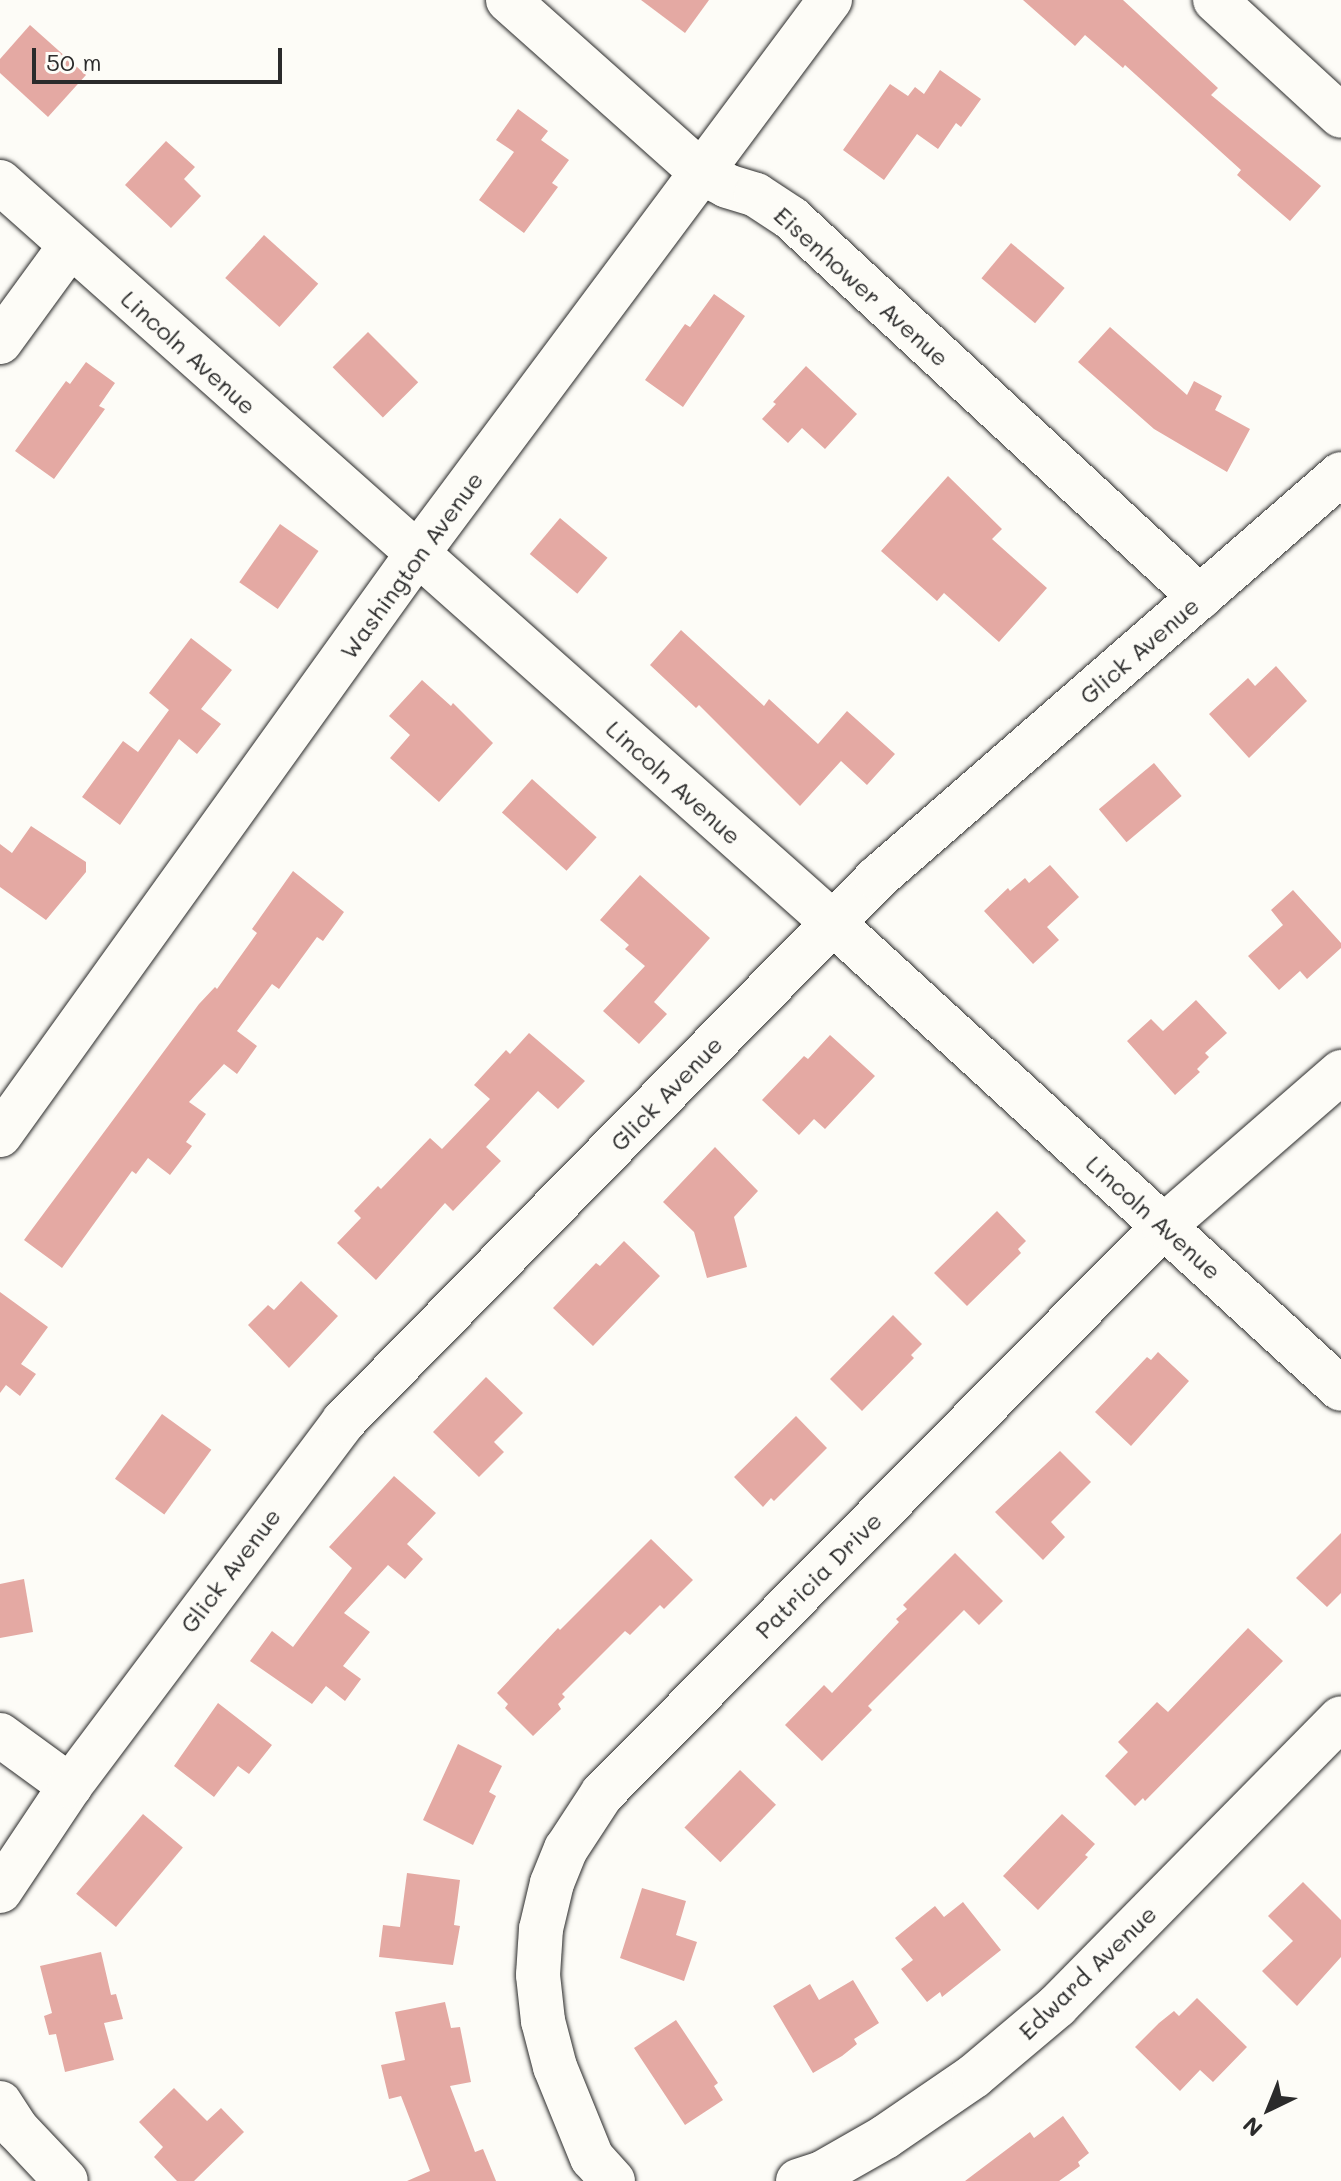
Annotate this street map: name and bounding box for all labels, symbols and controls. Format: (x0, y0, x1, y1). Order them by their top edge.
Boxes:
scale bar (36, 32, 286, 82)
text: 50 m (46, 46, 102, 77)
street label: Eisenhower Avenue (769, 200, 955, 372)
street label: Lincoln Avenue (116, 284, 262, 420)
street label: Washington Avenue (333, 466, 489, 664)
street label: Glick Avenue (1073, 590, 1205, 710)
street label: Lincoln Avenue (601, 714, 747, 850)
street label: Glick Avenue (604, 1030, 728, 1156)
street label: Lincoln Avenue (1081, 1149, 1227, 1285)
street label: Glick Avenue (174, 1502, 286, 1638)
street label: Patricia Drive (749, 1506, 887, 1644)
street label: Edward Avenue (1012, 1899, 1162, 2045)
north arrow (1229, 2069, 1309, 2149)
text: N (1236, 2111, 1268, 2143)

